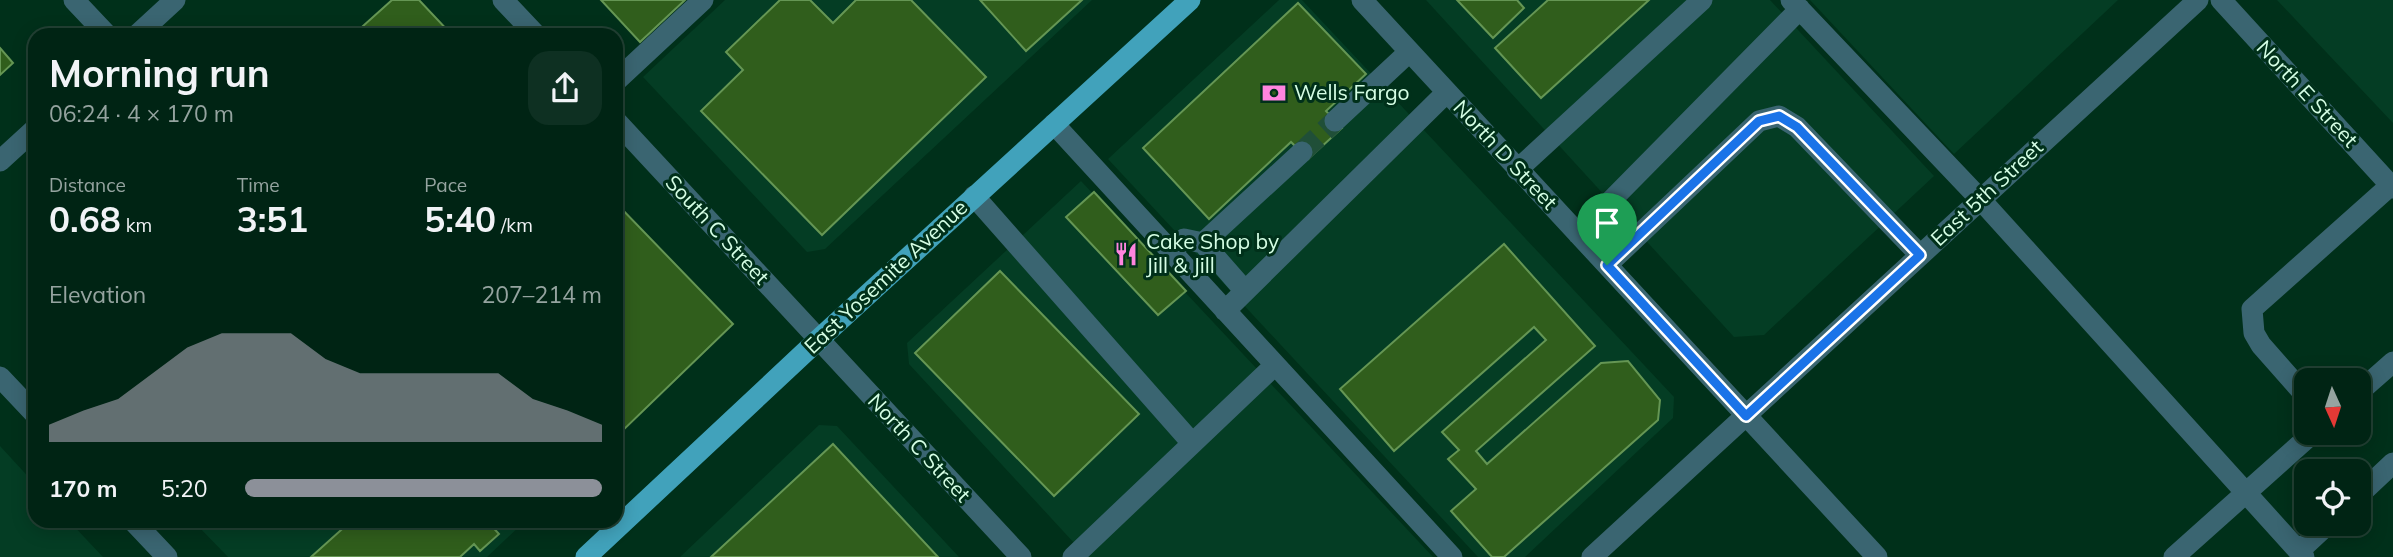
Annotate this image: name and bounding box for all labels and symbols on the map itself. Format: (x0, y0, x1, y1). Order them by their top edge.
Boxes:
street label: North E Street (2252, 34, 2364, 152)
bank icon: Wells Fargo (1260, 79, 1288, 107)
place label: Wells Fargo (1294, 79, 1410, 105)
street label: North D Street (1448, 94, 1563, 214)
street label: East 5th Street (1925, 134, 2048, 251)
street label: South C Street (660, 169, 775, 289)
pin (1577, 193, 1637, 265)
street label: East Yosemite Avenue (798, 194, 972, 359)
place label: Cake Shop by Jill & Jill (1146, 228, 1279, 278)
restaurant icon: Cake Shop by Jill & Jill (1112, 240, 1140, 268)
north arrow (2294, 368, 2371, 444)
street label: North C Street (863, 388, 977, 507)

